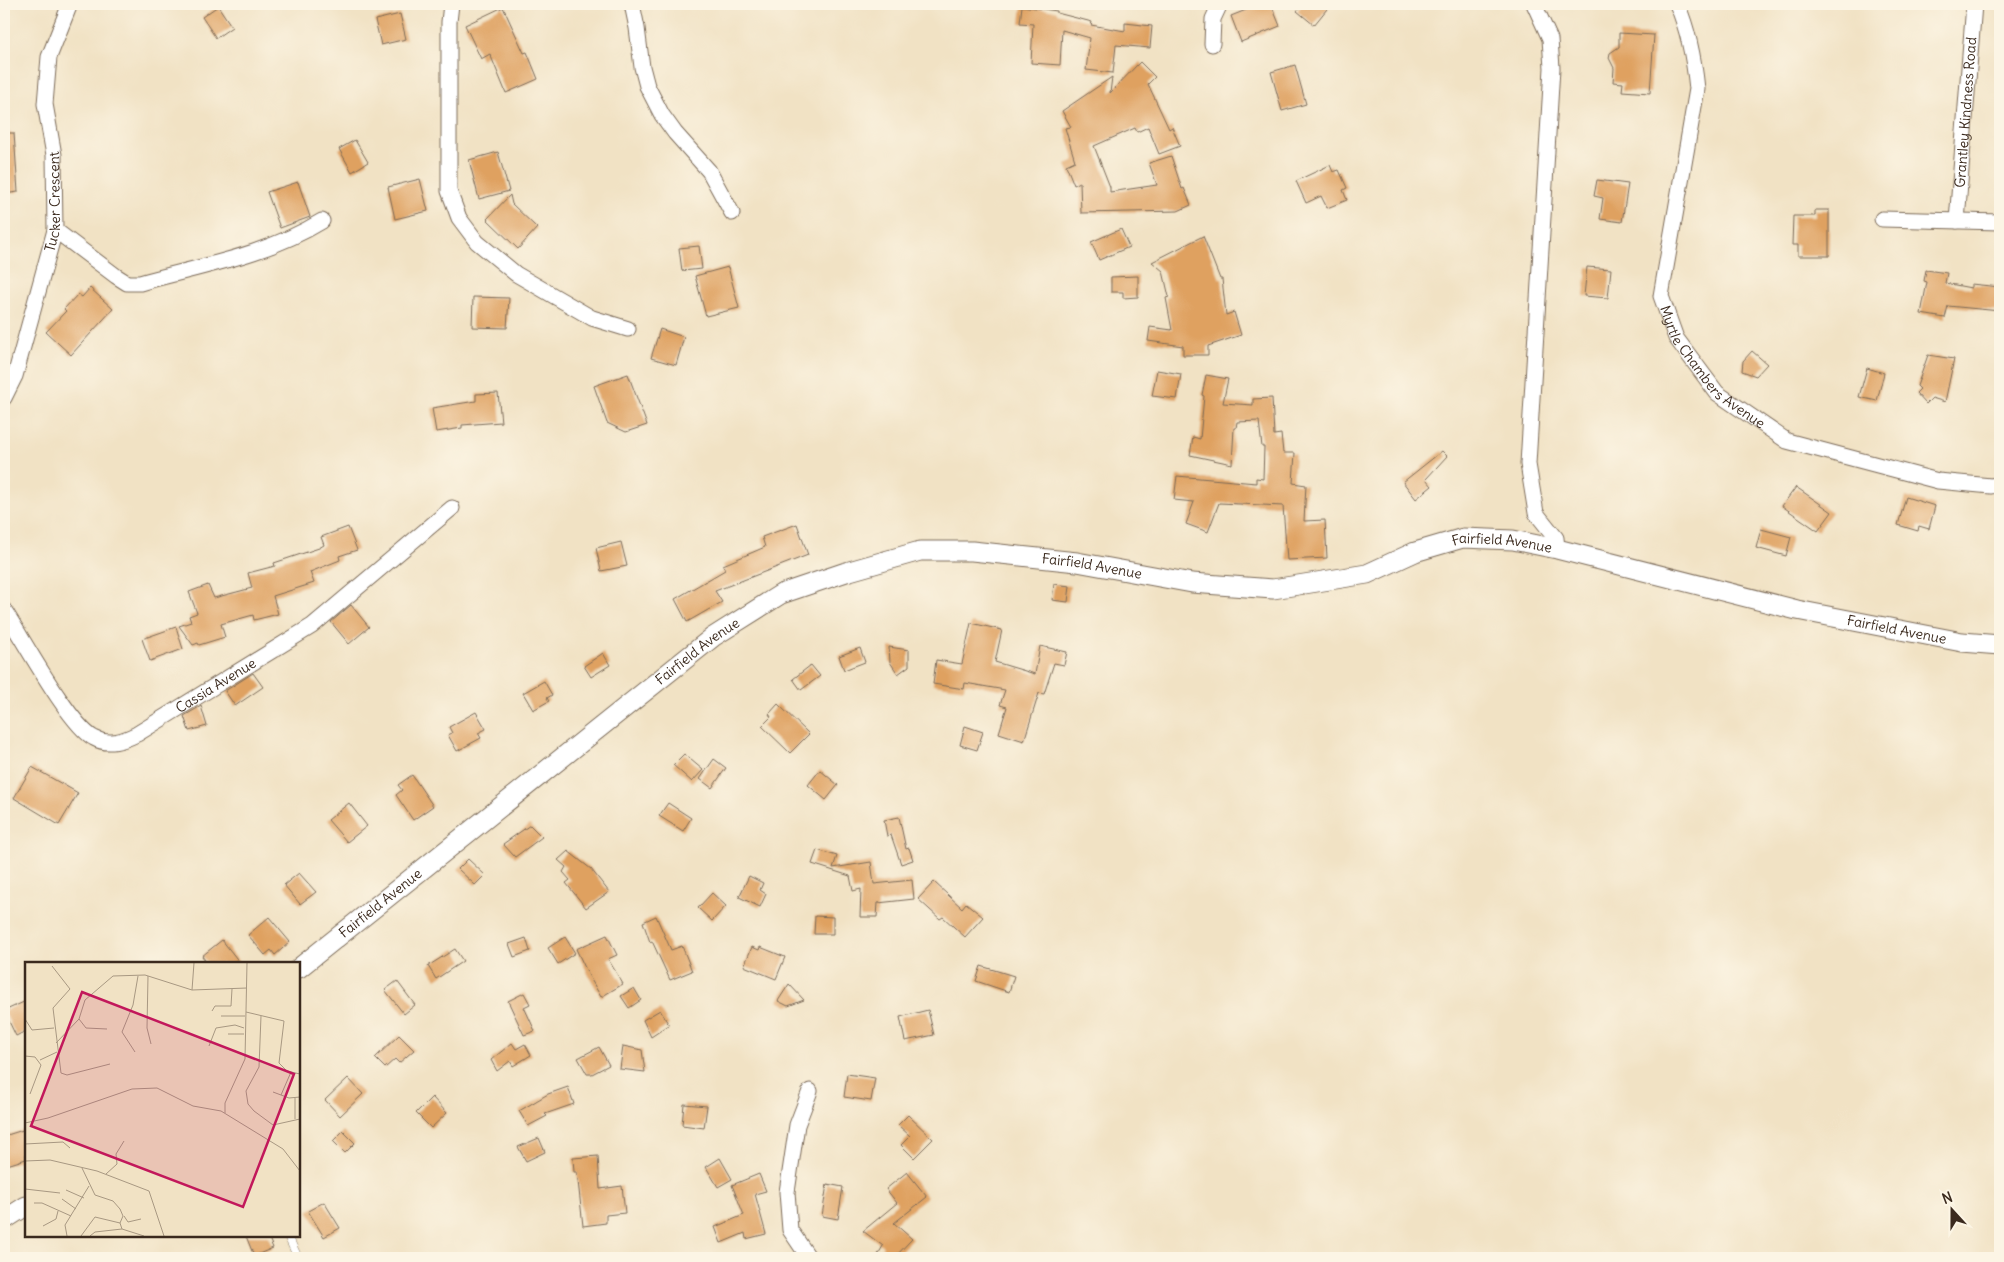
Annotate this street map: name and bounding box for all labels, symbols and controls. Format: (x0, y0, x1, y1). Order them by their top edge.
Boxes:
street label: Grantley Kindness Road (1951, 36, 1980, 188)
street label: Tucker Crescent (40, 150, 64, 254)
street label: Myrtle Chambers Avenue (1656, 303, 1769, 432)
street label: Fairfield Avenue (1450, 529, 1554, 557)
street label: Fairfield Avenue (1041, 549, 1143, 583)
street label: Fairfield Avenue (1845, 611, 1948, 648)
street label: Fairfield Avenue (651, 614, 743, 689)
street label: Cassia Avenue (172, 654, 259, 717)
street label: Fairfield Avenue (335, 864, 425, 942)
inset map (25, 962, 300, 1237)
north arrow (1926, 1184, 1976, 1234)
text: N (1940, 1188, 1955, 1208)

